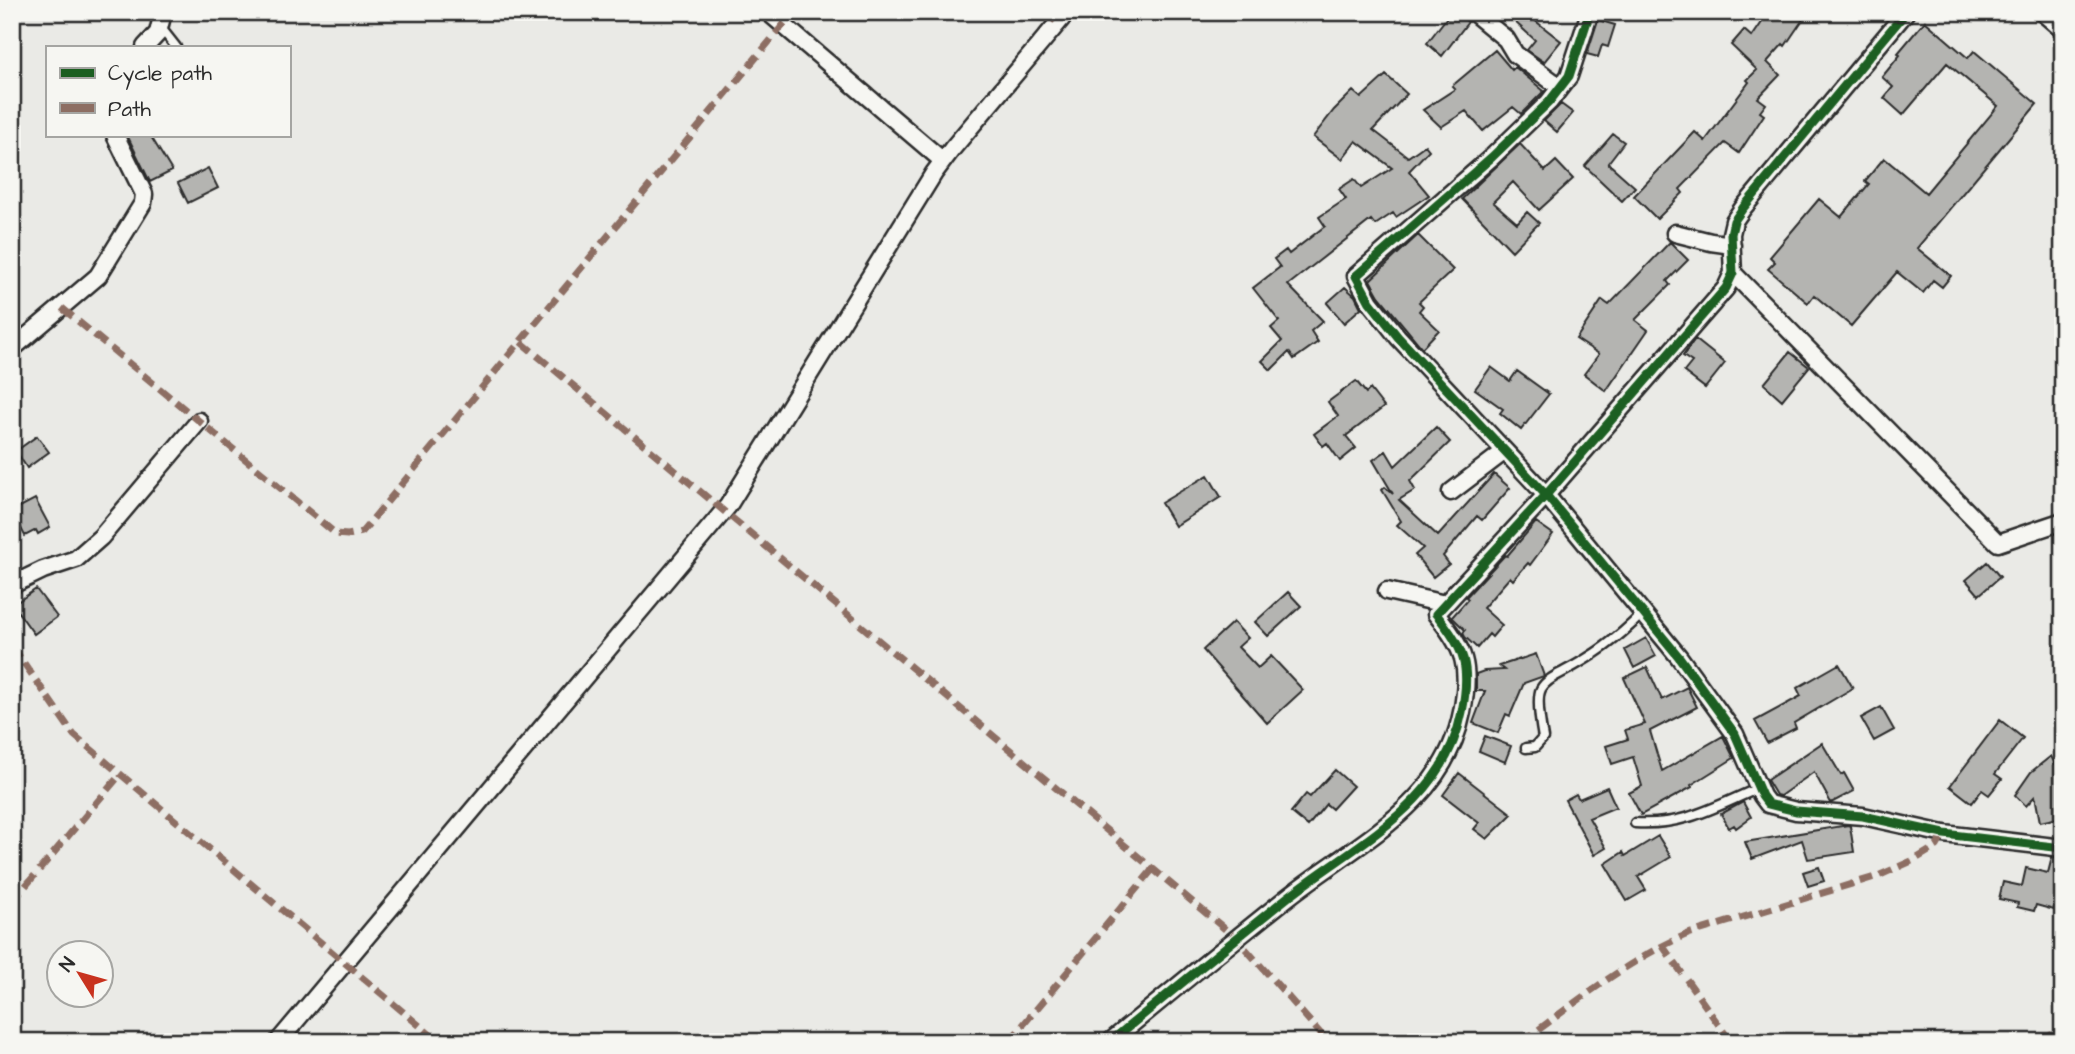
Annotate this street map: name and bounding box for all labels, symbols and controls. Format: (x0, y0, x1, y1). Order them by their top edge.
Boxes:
legend (46, 46, 290, 136)
text: Cycle path (108, 59, 213, 90)
text: Path (108, 95, 152, 124)
north arrow (46, 939, 116, 1009)
text: N (53, 952, 82, 978)

